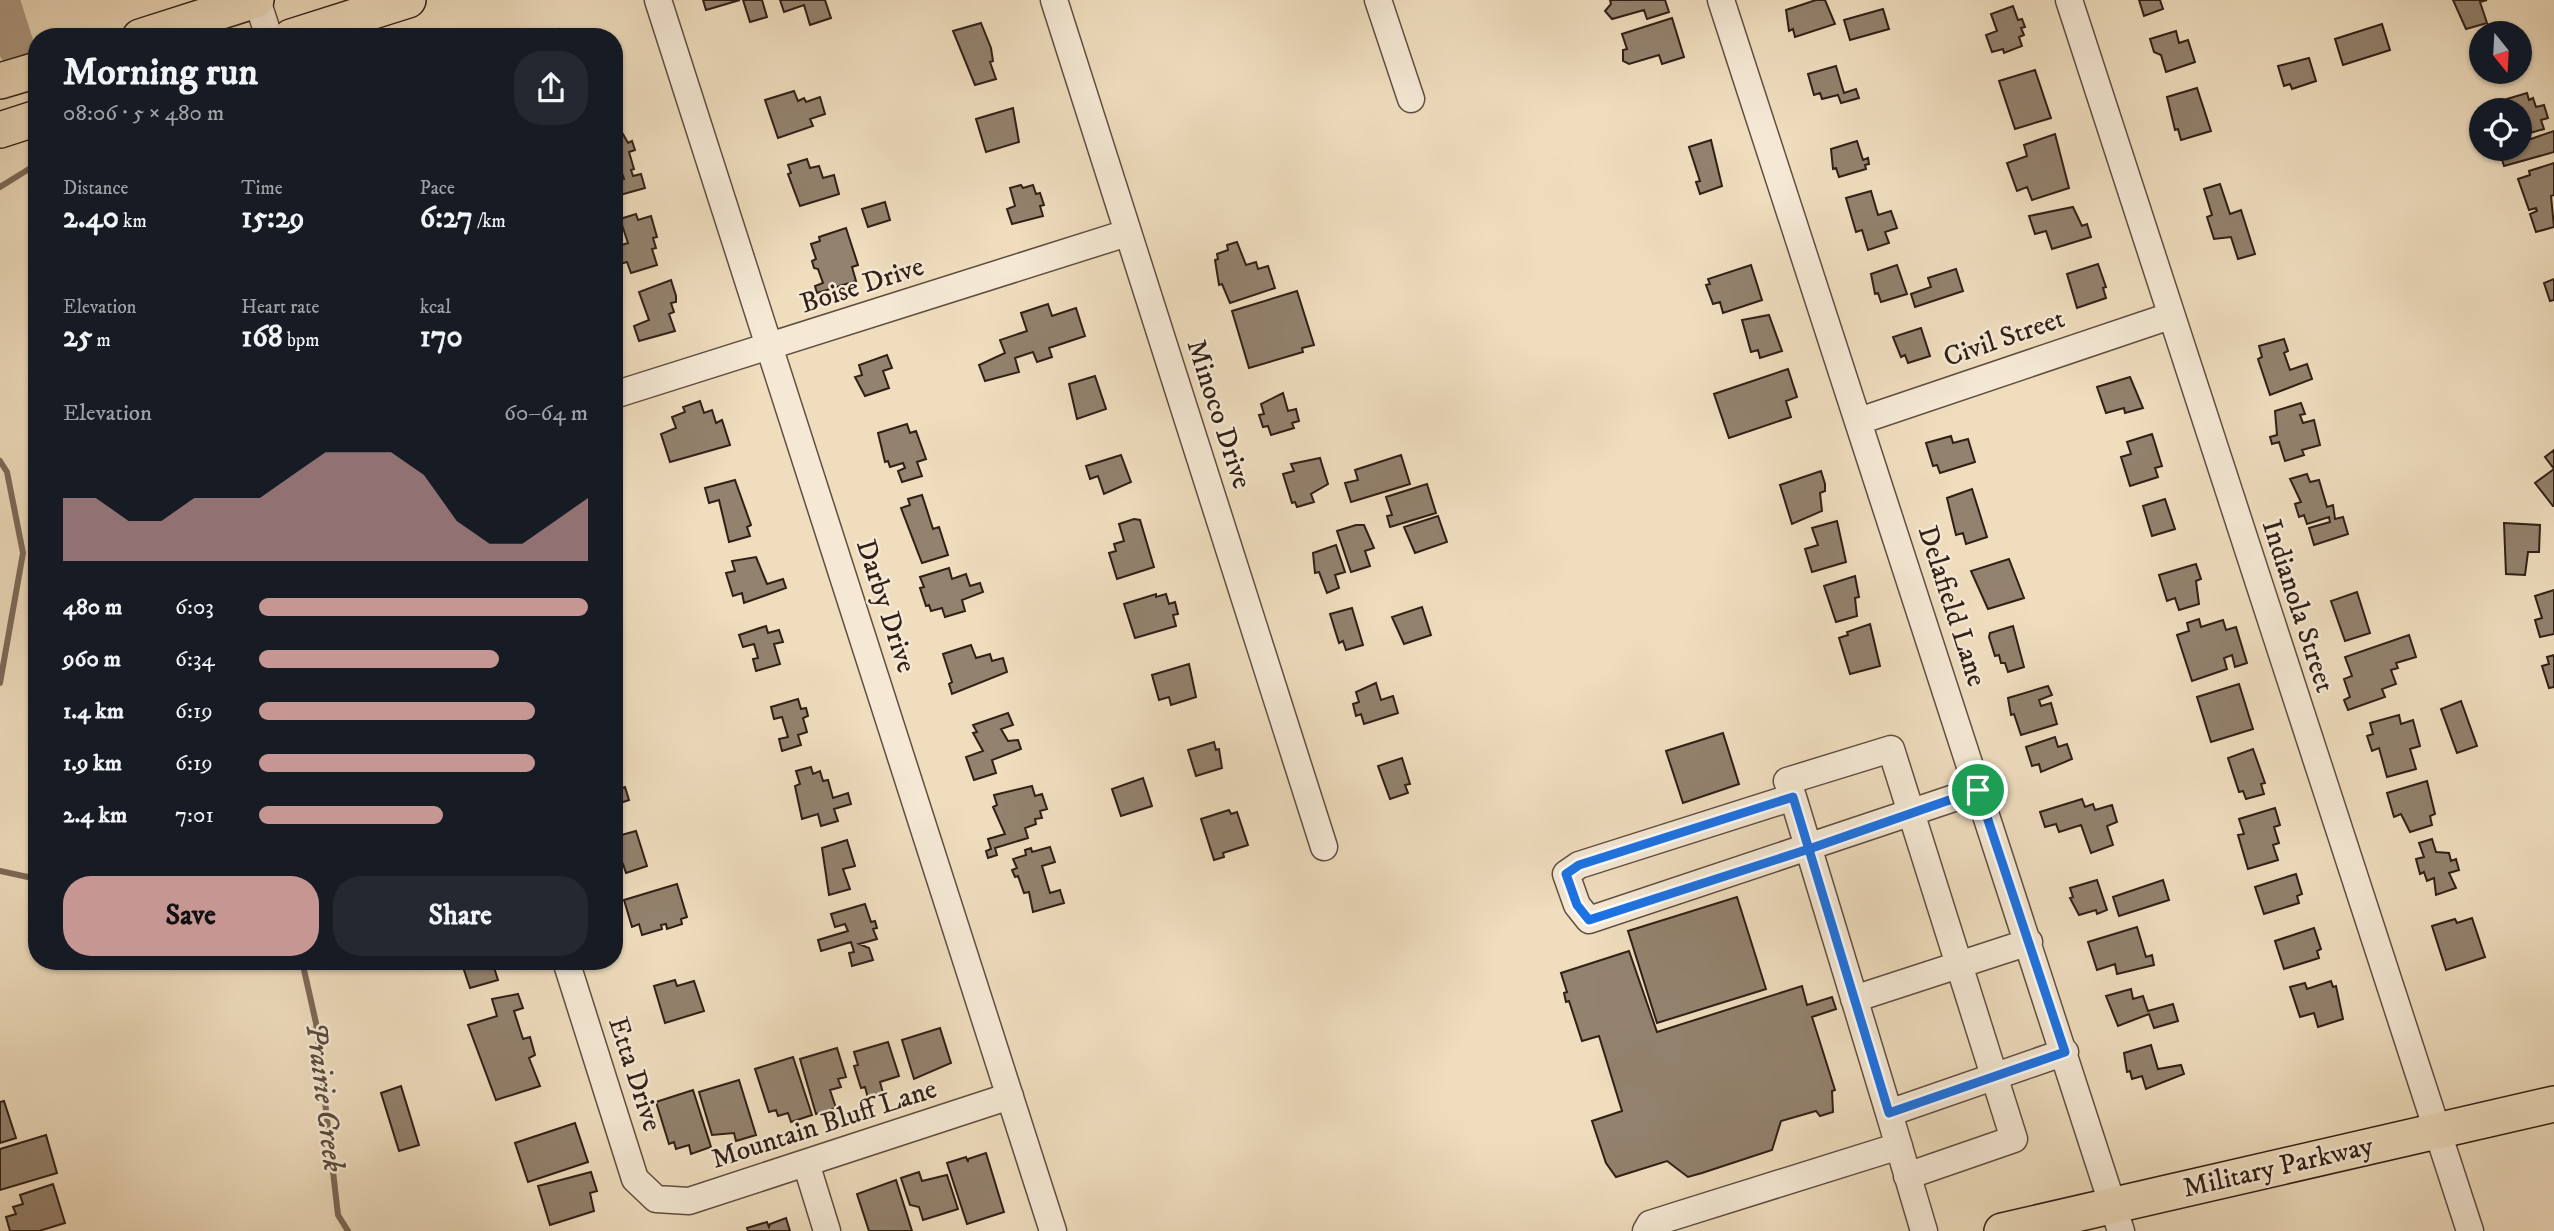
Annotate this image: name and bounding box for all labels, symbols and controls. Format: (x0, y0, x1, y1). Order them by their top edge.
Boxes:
north arrow (2469, 21, 2532, 84)
map controls (2469, 21, 2532, 161)
text: Morning run (63, 49, 258, 97)
button: share (514, 51, 588, 125)
button: locate (2469, 98, 2532, 161)
text: 08:06 · 5 × 480 m (63, 99, 224, 128)
text: Distance (63, 177, 128, 200)
text: Time (241, 177, 283, 200)
text: Pace (420, 177, 455, 200)
text: 2.40 (63, 200, 119, 237)
text: 15:29 (241, 200, 305, 237)
text: 6:27 (420, 200, 473, 237)
text: km (119, 210, 147, 233)
text: /km (473, 210, 506, 233)
street label: Boise Drive (796, 249, 928, 321)
text: Elevation (63, 296, 137, 319)
text: Heart rate (241, 296, 319, 319)
text: kcal (420, 296, 451, 319)
street label: Civil Street (1939, 301, 2069, 375)
text: 25 (63, 319, 92, 356)
text: 168 (241, 319, 283, 356)
text: 170 (420, 319, 463, 356)
text: m (92, 329, 111, 352)
text: bpm (283, 329, 320, 352)
street label: Minoco Drive (1178, 335, 1260, 493)
text: Elevation (63, 399, 152, 428)
text: 60–64 m (504, 399, 588, 428)
street label: Indianola Street (2254, 515, 2342, 697)
street label: Delafield Lane (1910, 521, 1994, 691)
street label: Darby Drive (848, 535, 924, 677)
text: 480 m (63, 593, 122, 622)
text: 6:03 (175, 593, 214, 622)
text: 960 m (63, 645, 121, 674)
text: 6:34 (175, 645, 215, 674)
text: 1.4 km (63, 697, 124, 726)
text: 6:19 (175, 697, 213, 726)
text: 1.9 km (63, 749, 122, 778)
text: 6:19 (175, 749, 213, 778)
pin (1948, 760, 2008, 820)
icon: arrive (1959, 771, 1997, 809)
text: 2.4 km (63, 801, 127, 830)
text: 7:01 (175, 801, 214, 830)
button: Save (63, 876, 319, 956)
button: Share (333, 876, 588, 956)
street label: Etta Drive (600, 1012, 670, 1136)
water label: Prairie Creek (296, 1020, 352, 1174)
street label: Mountain Bluff Lane (707, 1071, 941, 1177)
street label: Military Parkway (2179, 1128, 2377, 1206)

